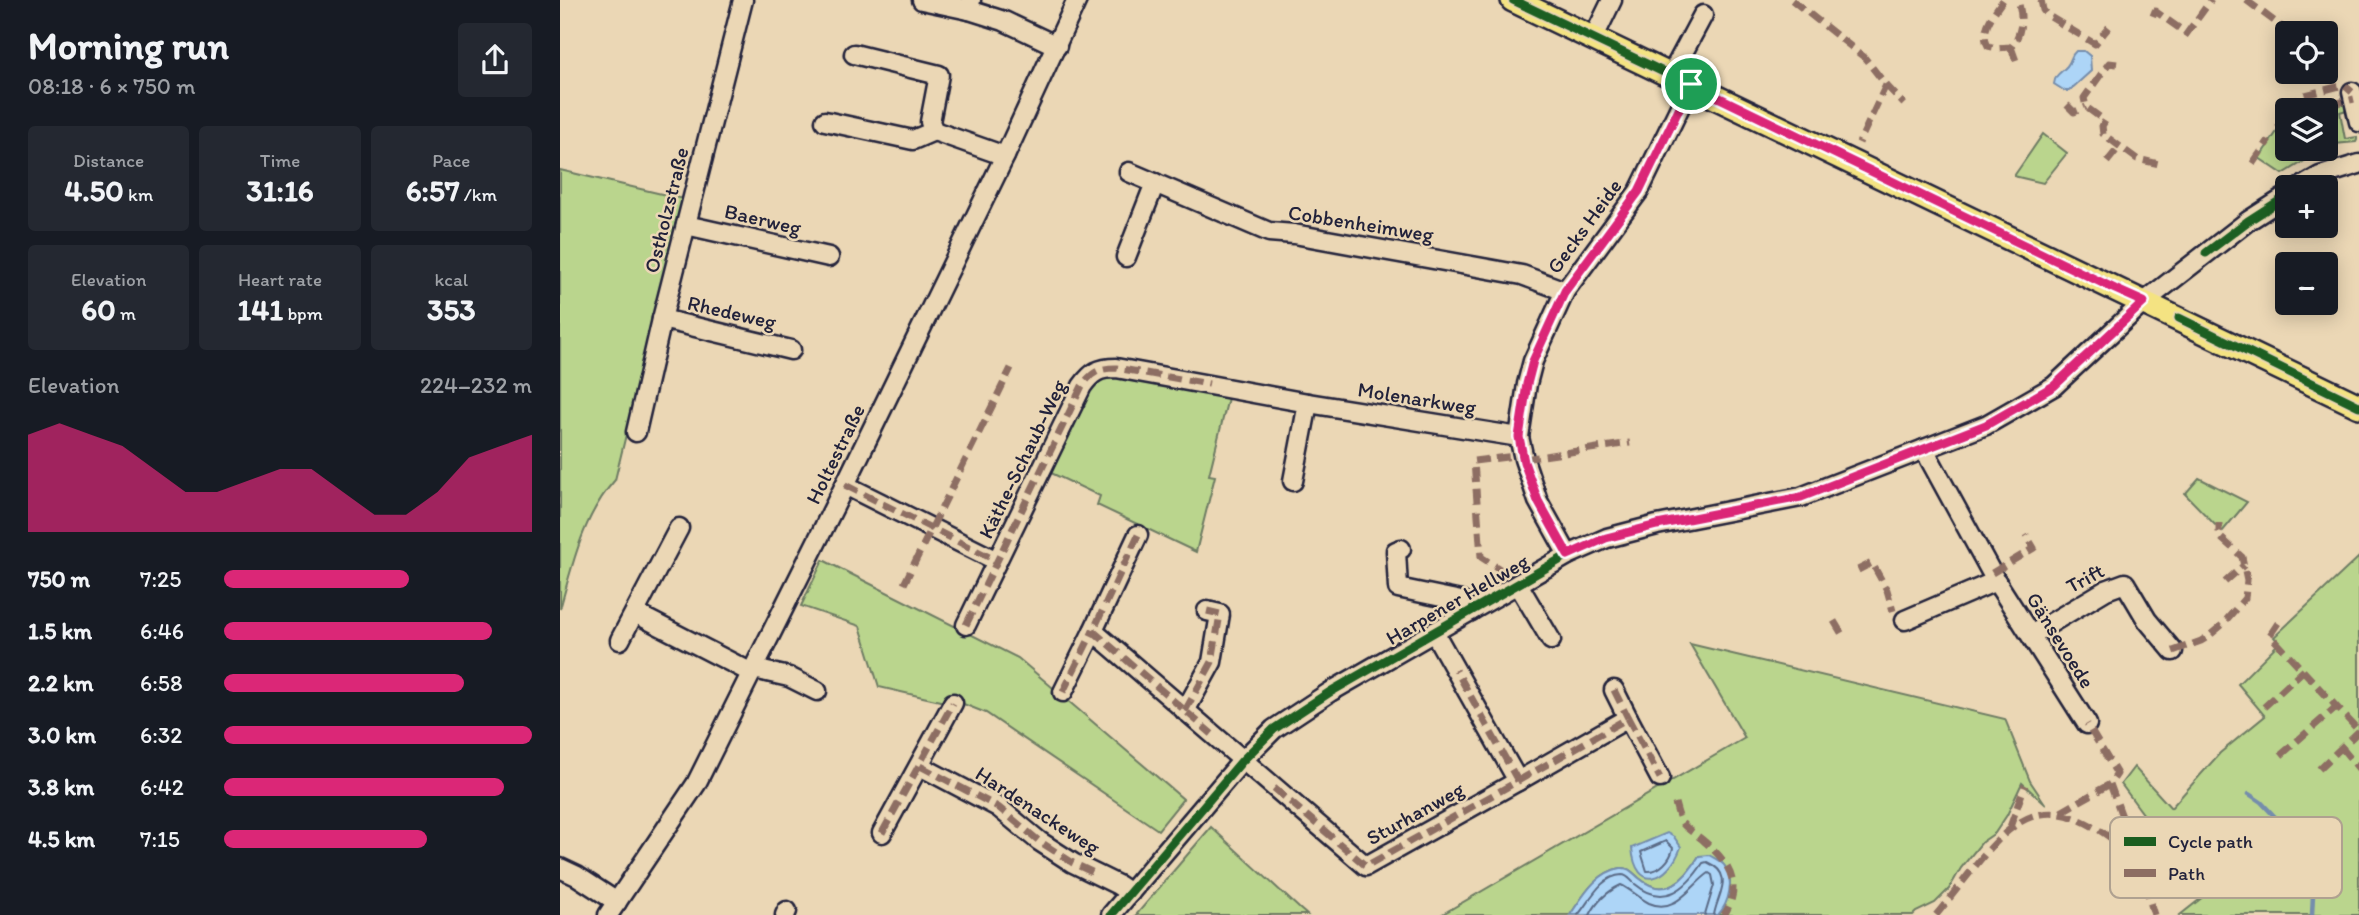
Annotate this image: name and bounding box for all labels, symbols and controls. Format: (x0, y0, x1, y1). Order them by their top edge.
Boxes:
map controls (2275, 21, 2338, 315)
button: locate (2275, 21, 2338, 84)
text: Morning run (28, 23, 229, 69)
button: share (458, 23, 532, 97)
pin (1661, 54, 1721, 114)
icon: arrive (1672, 65, 1710, 103)
text: 08:18 · 6 × 750 m (28, 72, 196, 100)
button: layers (2275, 98, 2338, 161)
street label: Ostholzstraße (638, 145, 694, 275)
text: Distance (73, 149, 144, 172)
text: Time (260, 149, 300, 172)
text: Pace (432, 149, 470, 172)
text: 4.50 (64, 172, 124, 209)
text: 31:16 (246, 172, 314, 209)
text: 6:57 (406, 172, 460, 209)
street label: Gecks Heide (1541, 174, 1627, 278)
button: + (2275, 175, 2338, 238)
text: km (124, 183, 153, 206)
text: /km (460, 183, 497, 206)
street label: Baerweg (722, 198, 804, 240)
street label: Cobbenheimweg (1287, 199, 1436, 247)
button: − (2275, 252, 2338, 315)
text: Elevation (71, 268, 146, 291)
text: Heart rate (238, 268, 322, 291)
text: kcal (434, 268, 468, 291)
street label: Rhedeweg (685, 290, 779, 334)
text: 60 (81, 291, 116, 328)
text: 141 (237, 291, 283, 328)
text: 353 (427, 291, 476, 328)
text: m (116, 302, 136, 325)
text: bpm (283, 302, 323, 325)
text: Elevation (28, 371, 119, 399)
text: 224–232 m (420, 371, 532, 399)
street label: Käthe-Schaub-Weg (973, 375, 1071, 543)
street label: Molenarkweg (1356, 376, 1478, 420)
street label: Holtestraße (800, 400, 870, 508)
street label: Harpener Hellweg (1381, 548, 1533, 650)
street label: Trift (2062, 558, 2108, 598)
text: 750 m (28, 565, 90, 593)
text: 7:25 (140, 565, 181, 593)
street label: Gänsevoede (2022, 587, 2100, 693)
text: 1.5 km (28, 617, 92, 645)
text: 6:46 (140, 617, 184, 645)
text: 2.2 km (28, 669, 93, 697)
text: 6:58 (140, 669, 182, 697)
text: 3.0 km (28, 721, 96, 749)
text: 6:32 (140, 721, 182, 749)
street label: Hardenackeweg (971, 760, 1105, 860)
text: 3.8 km (28, 773, 94, 801)
text: 6:42 (140, 773, 184, 801)
street label: Sturhanweg (1362, 776, 1468, 850)
legend (2110, 817, 2342, 898)
text: 4.5 km (28, 825, 95, 853)
text: 7:15 (140, 825, 180, 853)
text: Cycle path (2168, 830, 2253, 853)
text: Path (2168, 862, 2205, 885)

